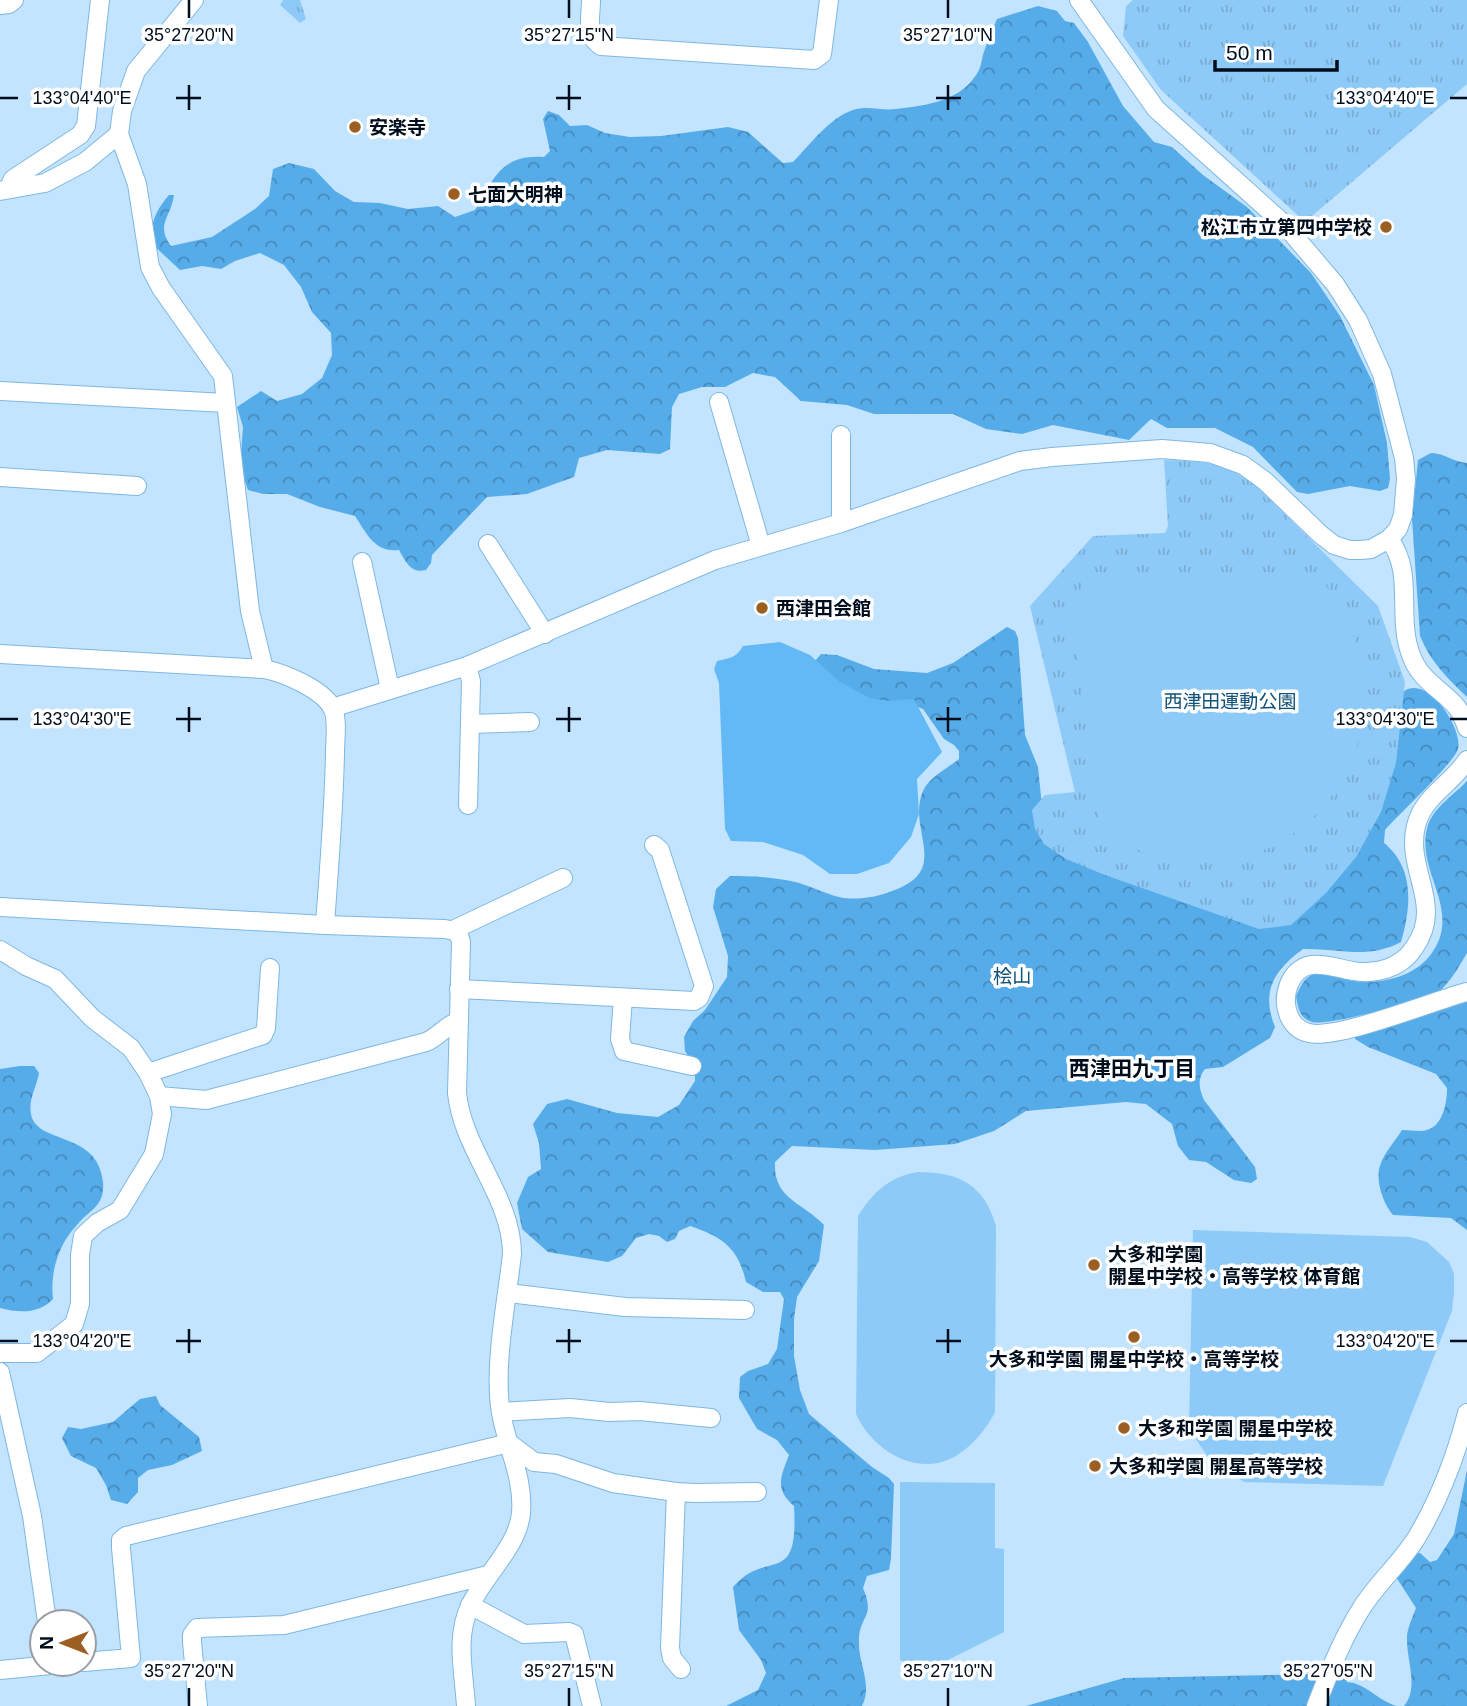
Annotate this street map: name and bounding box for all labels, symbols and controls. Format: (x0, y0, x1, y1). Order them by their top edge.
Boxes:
text: 35°27'20"N (144, 25, 234, 45)
text: 35°27'15"N (524, 25, 614, 45)
text: 35°27'10"N (903, 25, 993, 45)
scale bar (1215, 28, 1338, 72)
text: 50 m (1226, 41, 1273, 64)
text: 133°04'40"E (32, 88, 132, 108)
text: 133°04'40"E (1335, 88, 1435, 108)
place label: 安楽寺 (369, 117, 426, 138)
marker: 安楽寺 (347, 119, 363, 135)
place label: 七面大明神 (468, 184, 563, 205)
marker: 七面大明神 (446, 186, 462, 202)
place label: 松江市立第四中学校 (1201, 217, 1372, 238)
marker: 松江市立第四中学校 (1378, 219, 1394, 235)
place label: 西津田会館 (776, 598, 871, 619)
marker: 西津田会館 (754, 600, 770, 616)
park label: 西津田運動公園 (1163, 691, 1297, 712)
text: 133°04'30"E (32, 709, 132, 729)
text: 133°04'30"E (1335, 709, 1435, 729)
park label: 桧山 (993, 966, 1031, 987)
district label: 西津田九丁目 (1069, 1057, 1195, 1080)
place label: 大多和学園 開星中学校・高等学校 体育館 (1108, 1244, 1360, 1287)
marker: 大多和学園 開星中学校・高等学校 体育館 (1086, 1257, 1102, 1273)
marker: 大多和学園 開星中学校・高等学校 (1126, 1329, 1142, 1345)
text: 133°04'20"E (32, 1331, 132, 1351)
text: 133°04'20"E (1335, 1331, 1435, 1351)
place label: 大多和学園 開星中学校・高等学校 (989, 1349, 1279, 1370)
place label: 大多和学園 開星中学校 (1138, 1418, 1333, 1439)
marker: 大多和学園 開星中学校 (1116, 1420, 1132, 1436)
place label: 大多和学園 開星高等学校 (1109, 1456, 1323, 1477)
marker: 大多和学園 開星高等学校 (1087, 1458, 1103, 1474)
north arrow (28, 1608, 98, 1678)
text: N (36, 1636, 57, 1650)
text: 35°27'20"N (144, 1661, 234, 1681)
text: 35°27'15"N (524, 1661, 614, 1681)
text: 35°27'10"N (903, 1661, 993, 1681)
text: 35°27'05"N (1283, 1661, 1373, 1681)

